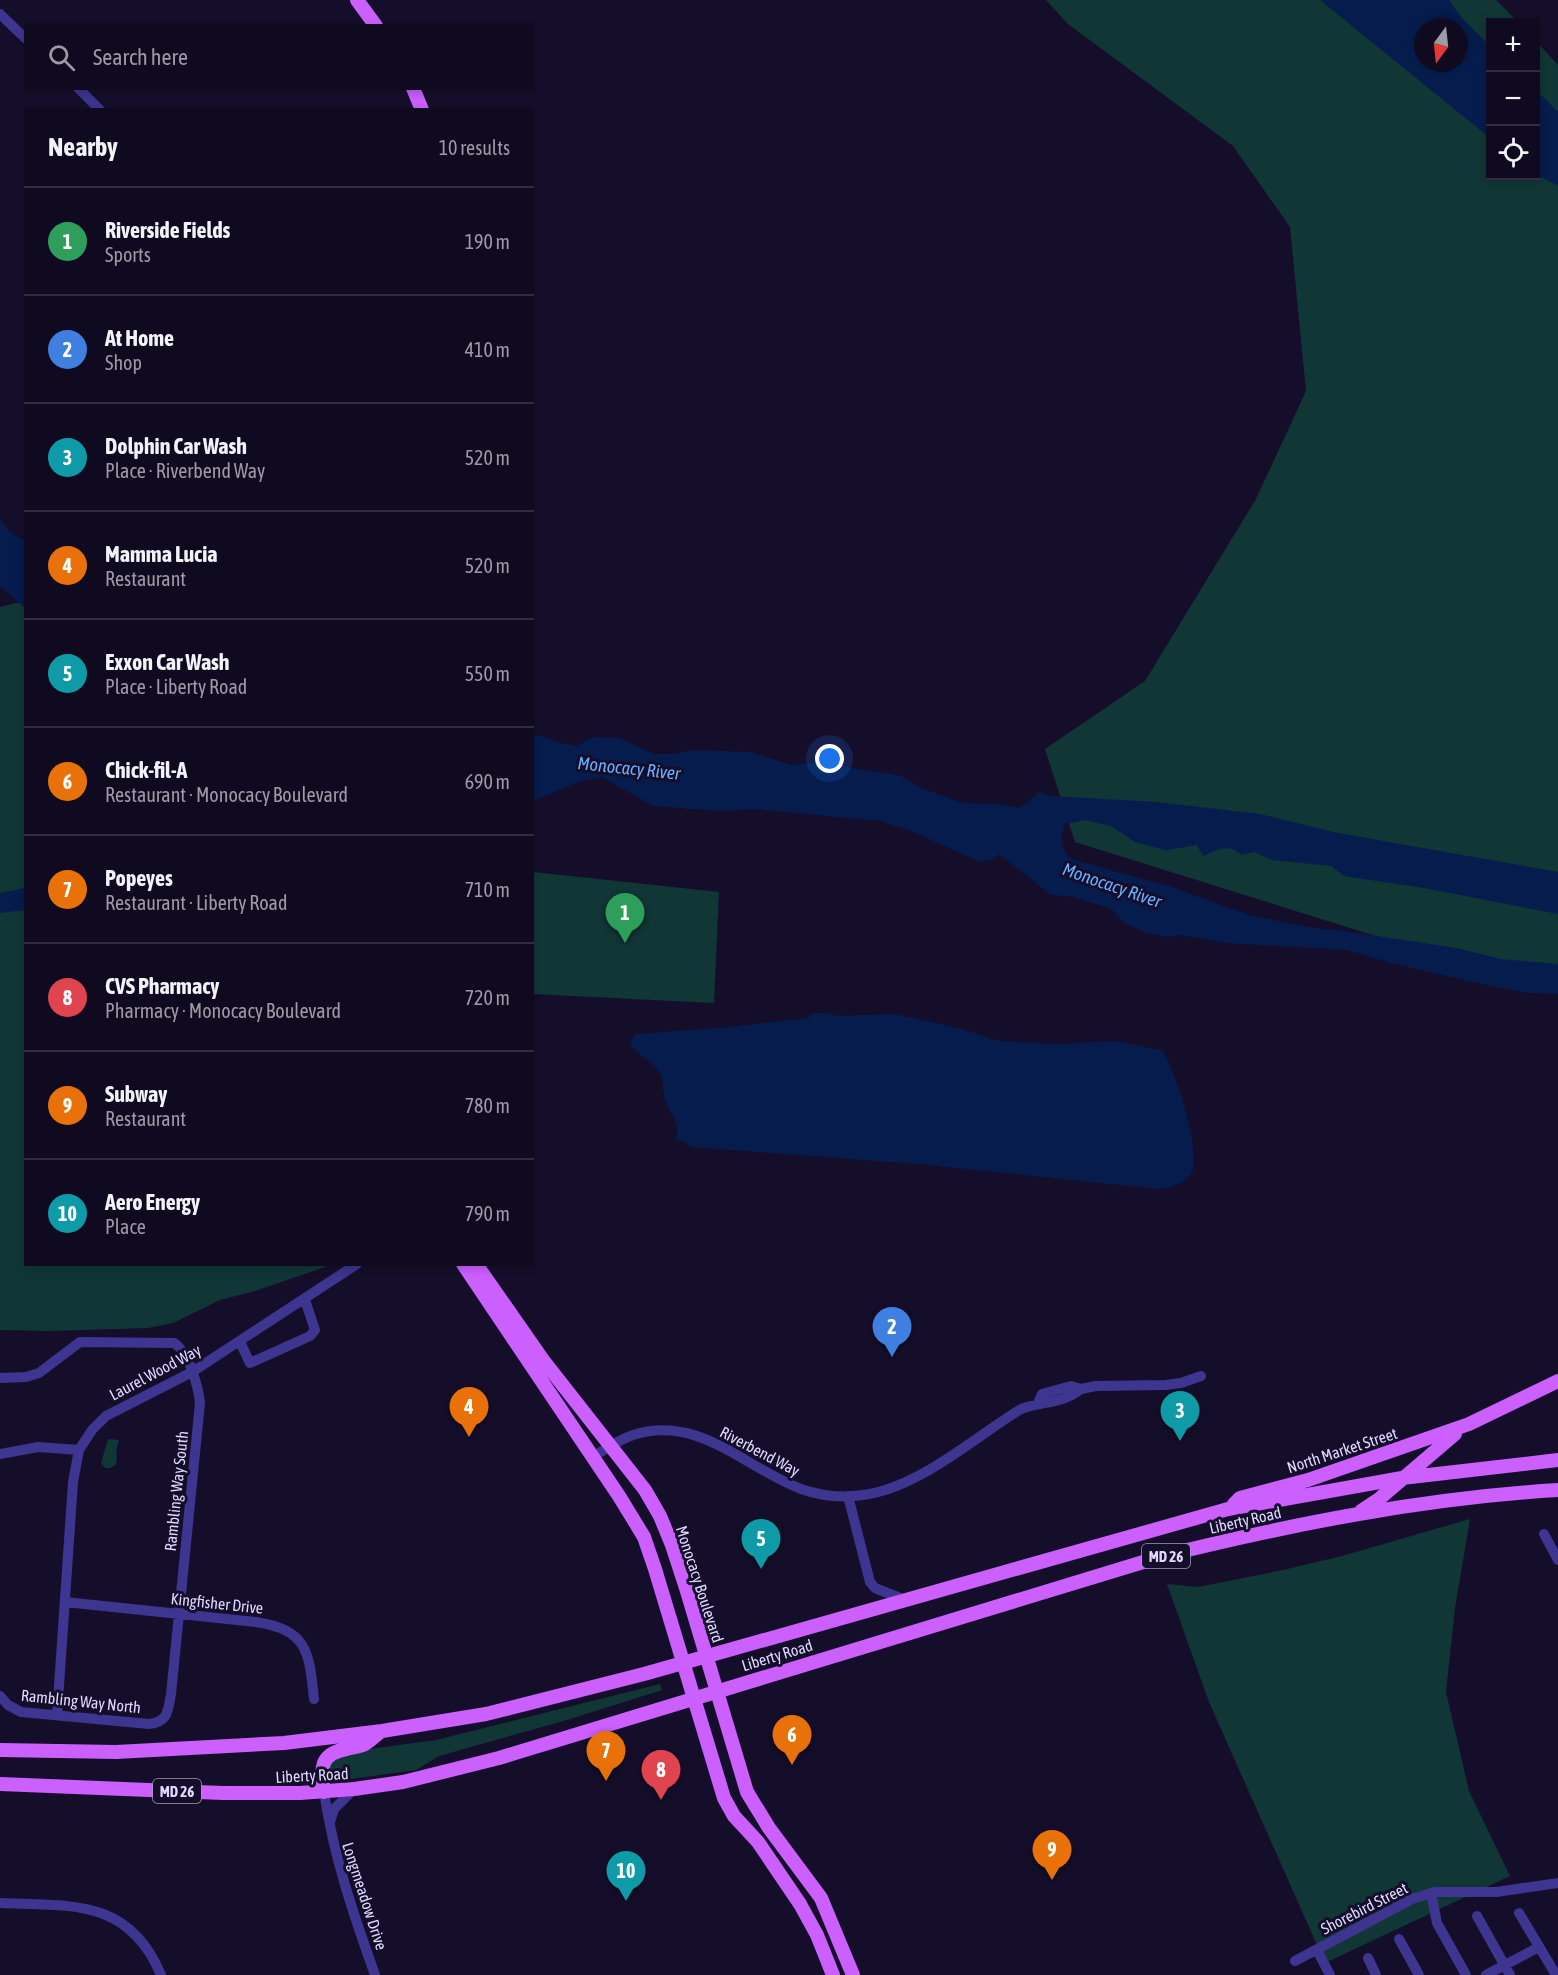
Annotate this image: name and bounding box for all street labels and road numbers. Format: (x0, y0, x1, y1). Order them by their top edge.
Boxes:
street label: Laurel Wood Way (106, 1340, 205, 1405)
street label: Riverbend Way (717, 1422, 803, 1481)
street label: North Market Street (1285, 1424, 1400, 1476)
street label: Rambling Way South (161, 1430, 192, 1552)
street label: Liberty Road (1207, 1503, 1283, 1538)
street label: Monocacy Boulevard (672, 1523, 727, 1645)
road number: MD 26 (1142, 1544, 1190, 1568)
street label: Kingfisher Drive (170, 1589, 264, 1618)
street label: Liberty Road (739, 1636, 815, 1675)
street label: Rambling Way North (20, 1686, 142, 1717)
street label: Liberty Road (275, 1764, 349, 1787)
road number: MD 26 (153, 1779, 201, 1803)
street label: Longmeadow Drive (338, 1840, 391, 1953)
street label: Shorebird Street (1318, 1878, 1411, 1938)

